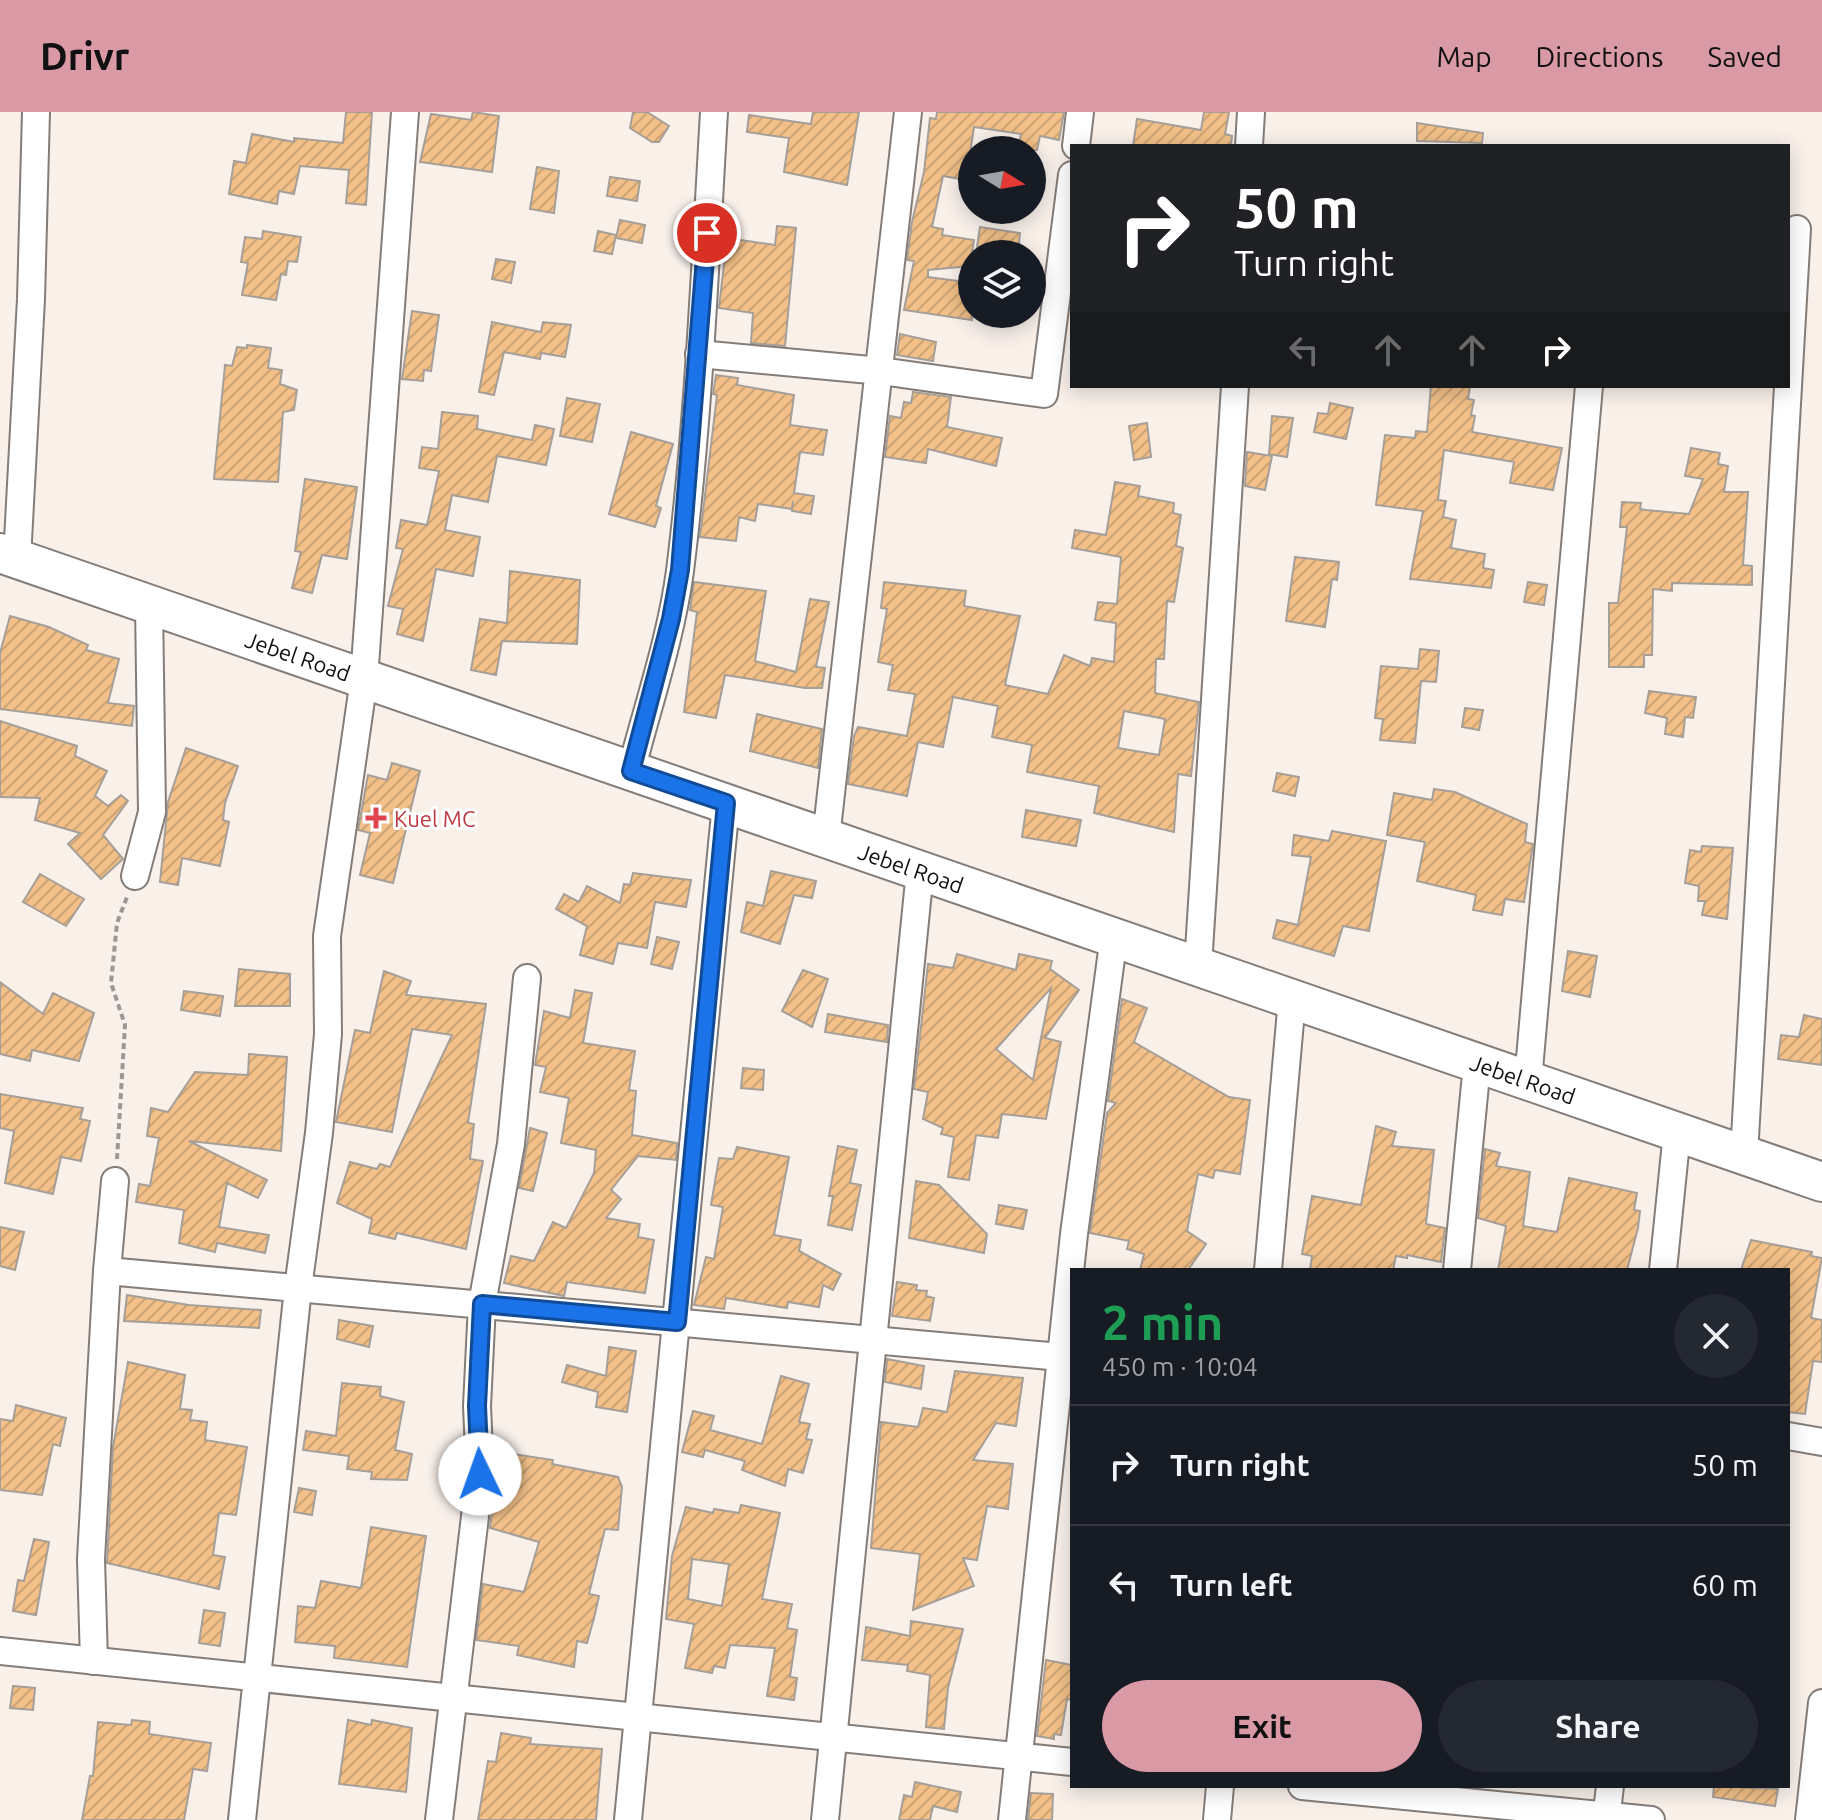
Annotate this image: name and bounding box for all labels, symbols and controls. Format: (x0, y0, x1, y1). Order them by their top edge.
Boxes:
text: Drivr (40, 35, 129, 77)
text: Map (1436, 41, 1492, 72)
text: Directions (1536, 41, 1663, 72)
text: Saved (1707, 41, 1782, 72)
north arrow (958, 136, 1046, 224)
map controls (958, 136, 1046, 328)
icon: right (1102, 176, 1206, 280)
text: 50 m (1234, 176, 1359, 239)
pin (673, 199, 741, 267)
icon: arrive (685, 211, 729, 255)
button: layers (958, 240, 1046, 328)
text: Turn right (1234, 242, 1394, 283)
icon: left (1282, 328, 1326, 372)
icon: ahead (1366, 328, 1410, 372)
icon: ahead (1450, 328, 1494, 372)
icon: right (1534, 328, 1578, 372)
street label: Jebel Road (242, 626, 354, 686)
place label: Kuel MC (394, 806, 475, 831)
marker: Kuel MC (365, 807, 387, 829)
street label: Jebel Road (855, 838, 967, 898)
street label: Jebel Road (1467, 1049, 1579, 1109)
button: close (1674, 1294, 1758, 1378)
text: 2 min (1102, 1295, 1223, 1349)
text: 450 m · 10:04 (1102, 1352, 1258, 1381)
position arrow (438, 1432, 522, 1516)
icon: right (1102, 1443, 1146, 1487)
text: Turn right (1170, 1448, 1310, 1482)
text: 50 m (1691, 1448, 1758, 1482)
icon: left (1102, 1563, 1146, 1607)
text: Turn left (1170, 1568, 1292, 1602)
text: 60 m (1691, 1568, 1758, 1602)
button: Exit (1102, 1680, 1422, 1772)
button: Share (1438, 1680, 1758, 1772)

